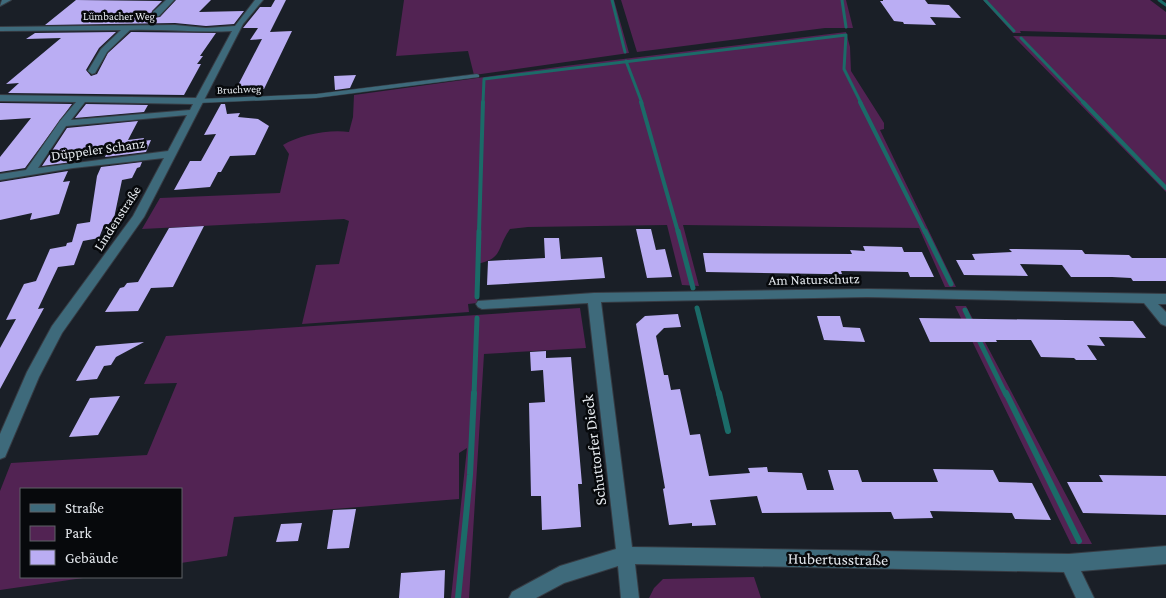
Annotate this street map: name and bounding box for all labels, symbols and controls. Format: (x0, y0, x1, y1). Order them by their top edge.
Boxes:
street label: Lümbacher Weg (83, 10, 156, 23)
street label: Bruchweg (217, 82, 262, 97)
street label: Düppeler Schanz (50, 134, 146, 164)
street label: Lindenstraße (90, 182, 144, 254)
street label: Am Naturschutz (768, 270, 860, 288)
street label: Schuttorfer Dieck (579, 393, 609, 506)
legend (20, 488, 182, 578)
text: Straße (65, 500, 104, 516)
text: Park (65, 525, 92, 541)
text: Gebäude (65, 550, 119, 566)
street label: Hubertusstraße (788, 550, 888, 568)

